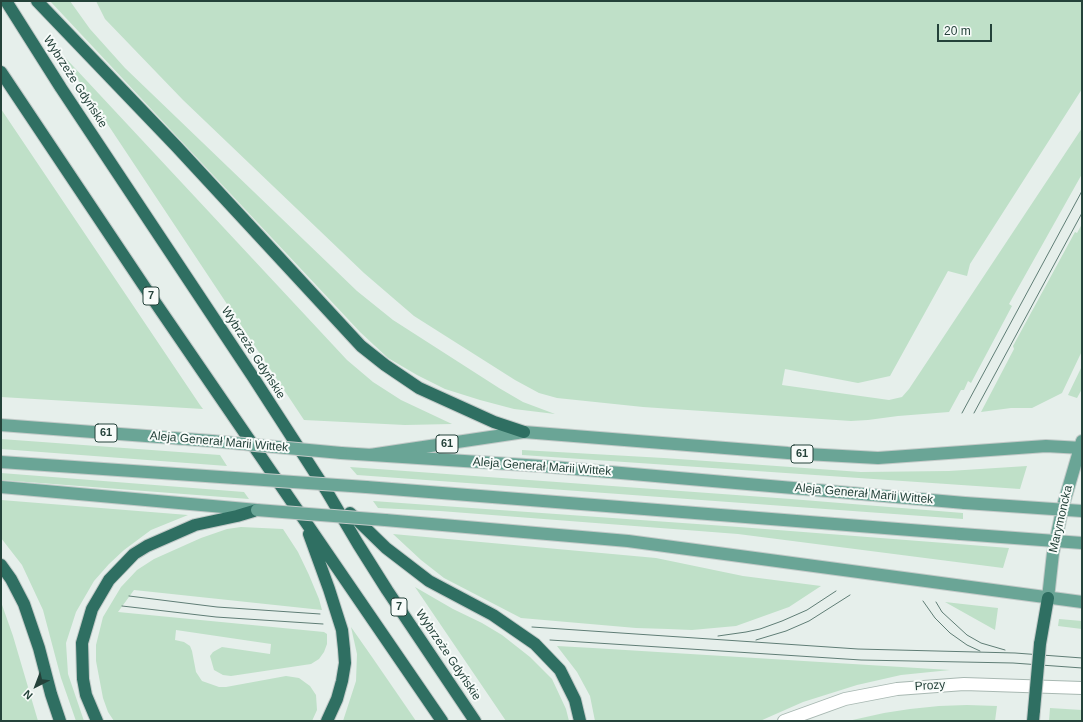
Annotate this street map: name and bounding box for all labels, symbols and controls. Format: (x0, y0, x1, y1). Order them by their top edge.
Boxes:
scale bar (939, 16, 994, 42)
text: 20 m (944, 24, 971, 38)
street label: Wybrzeże Gdyńskie (40, 33, 110, 131)
road number: 7 (143, 287, 159, 305)
street label: Wybrzeże Gdyńskie (218, 304, 288, 402)
road number: 61 (95, 424, 117, 442)
street label: Aleja Generał Marii Wittek (149, 429, 289, 455)
road number: 61 (436, 435, 458, 453)
road number: 61 (791, 445, 813, 463)
street label: Aleja Generał Marii Wittek (472, 455, 612, 479)
street label: Aleja Generał Marii Wittek (794, 481, 934, 507)
street label: Marymoncka (1046, 484, 1076, 554)
road number: 7 (391, 598, 407, 616)
street label: Wybrzeże Gdyńskie (412, 607, 484, 703)
north arrow (16, 666, 56, 706)
street label: Prozy (914, 678, 946, 694)
text: N (21, 688, 35, 702)

